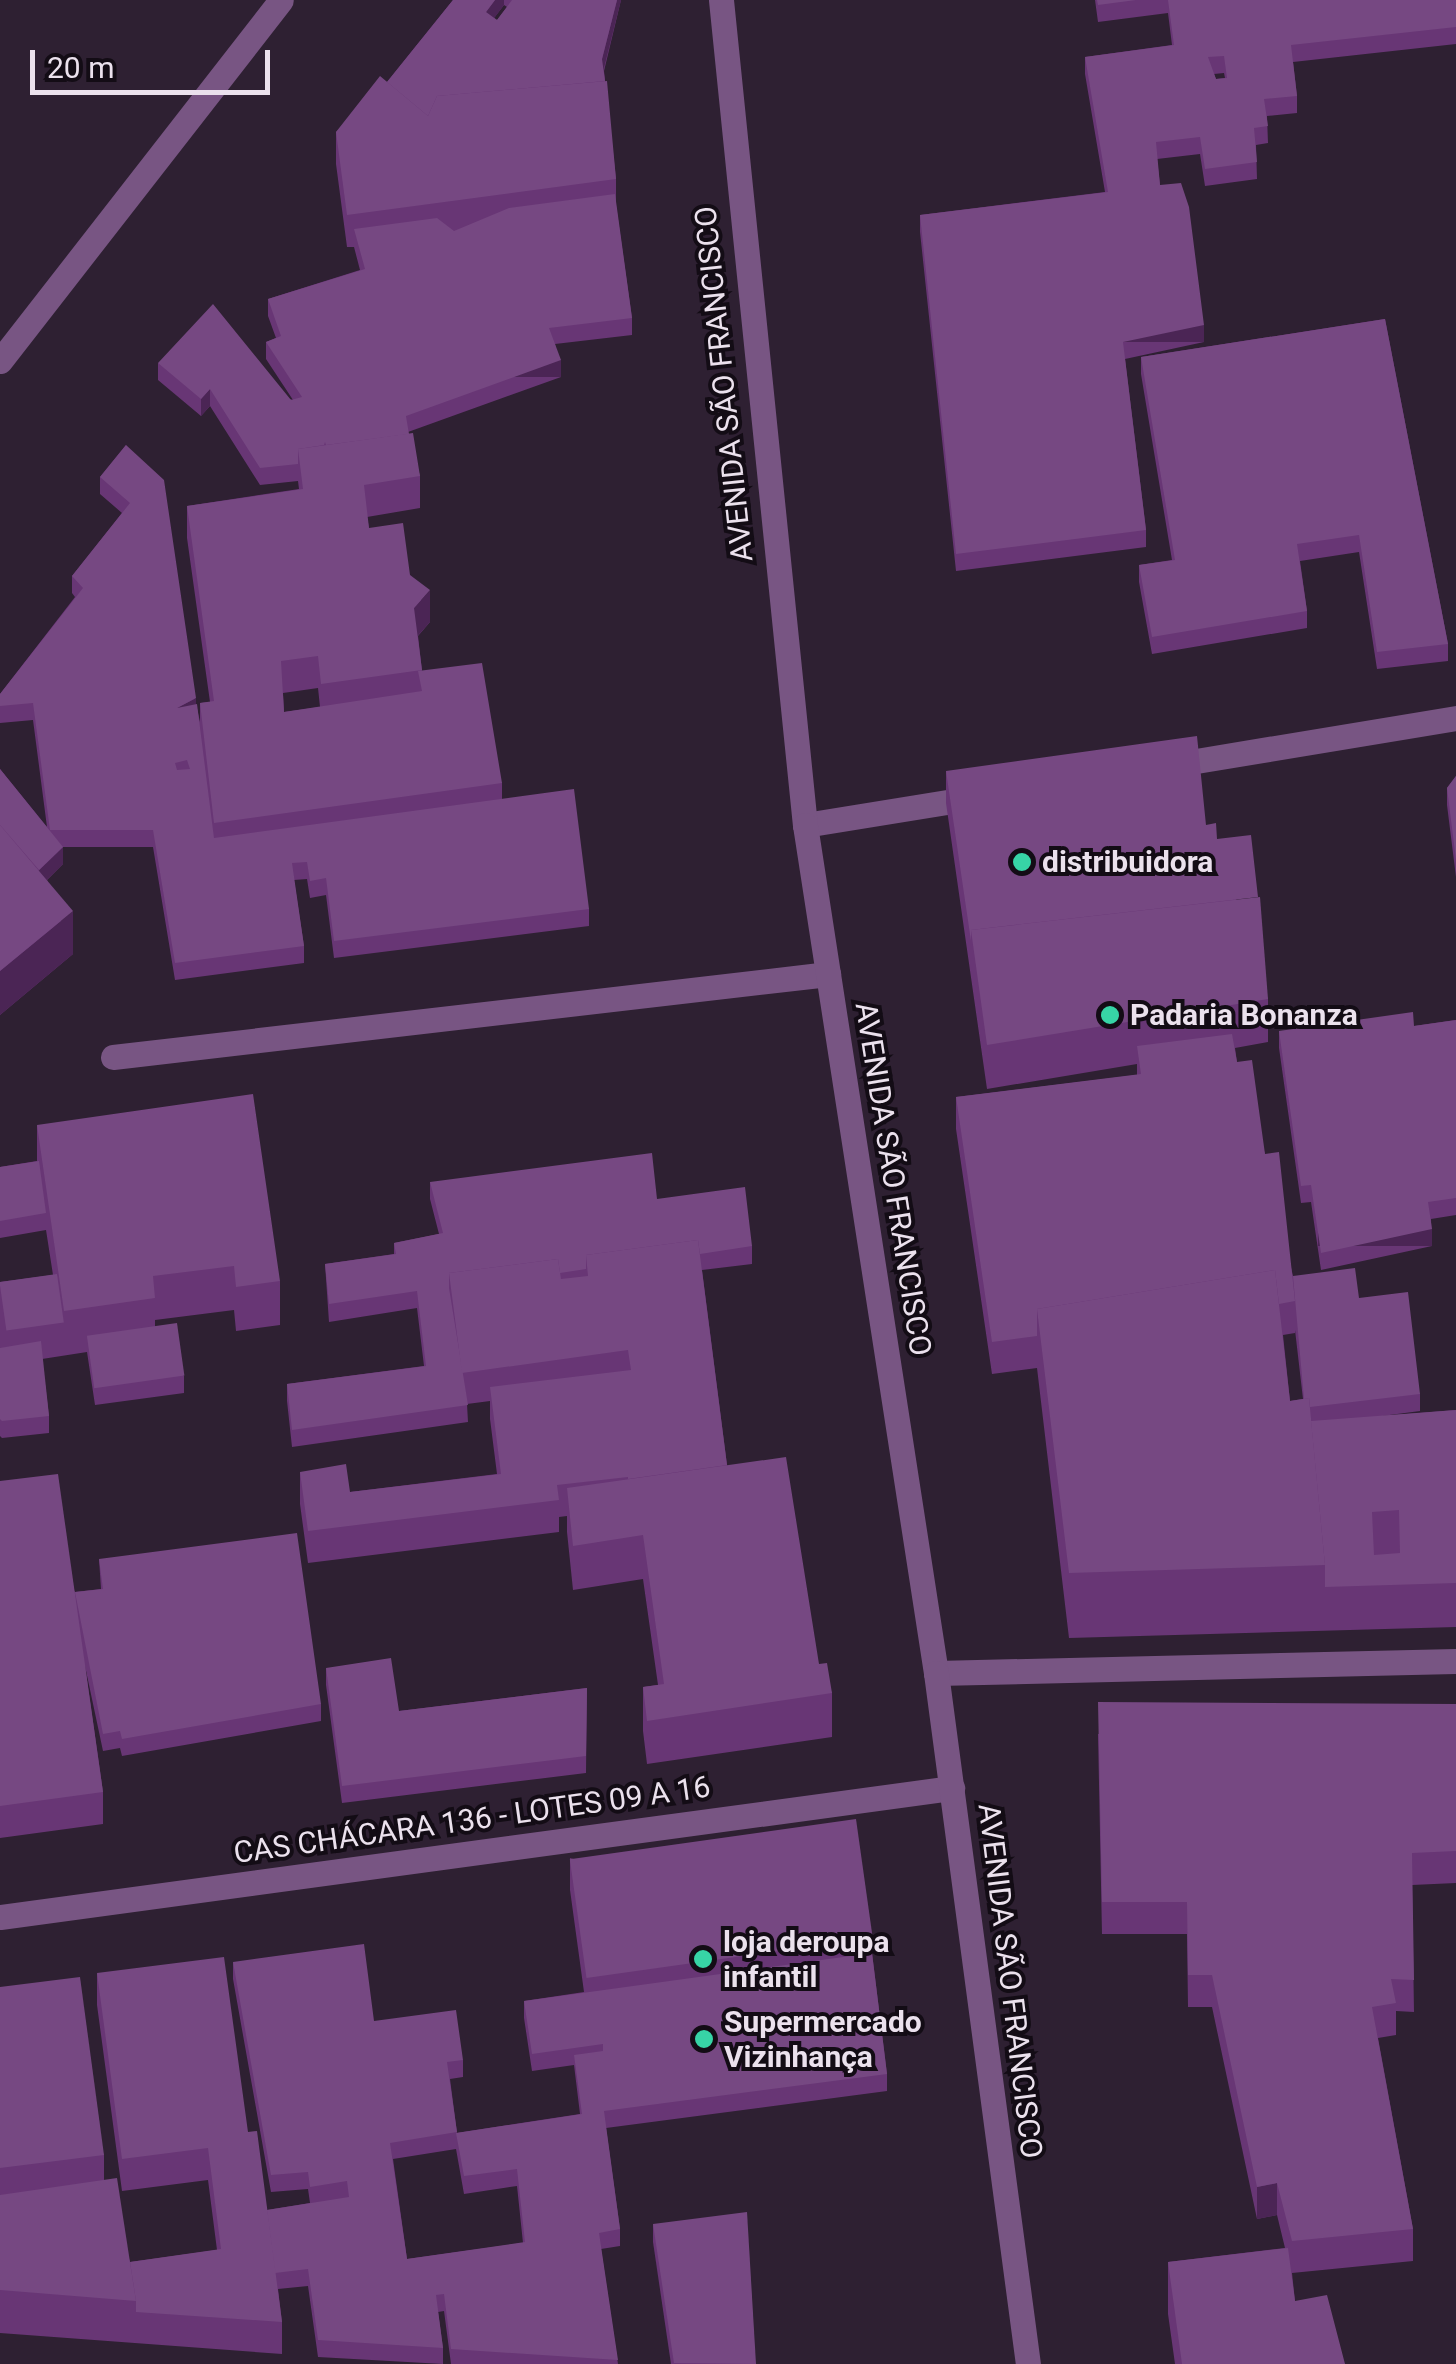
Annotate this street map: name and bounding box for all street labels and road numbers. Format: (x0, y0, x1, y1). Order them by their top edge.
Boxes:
street label: AVENIDA SÃO FRANCISCO (687, 204, 761, 564)
street label: AVENIDA SÃO FRANCISCO (847, 1000, 939, 1358)
street label: CAS CHÁCARA 136 - LOTES 09 A 16 (231, 1769, 713, 1871)
street label: AVENIDA SÃO FRANCISCO (970, 1801, 1050, 2161)

